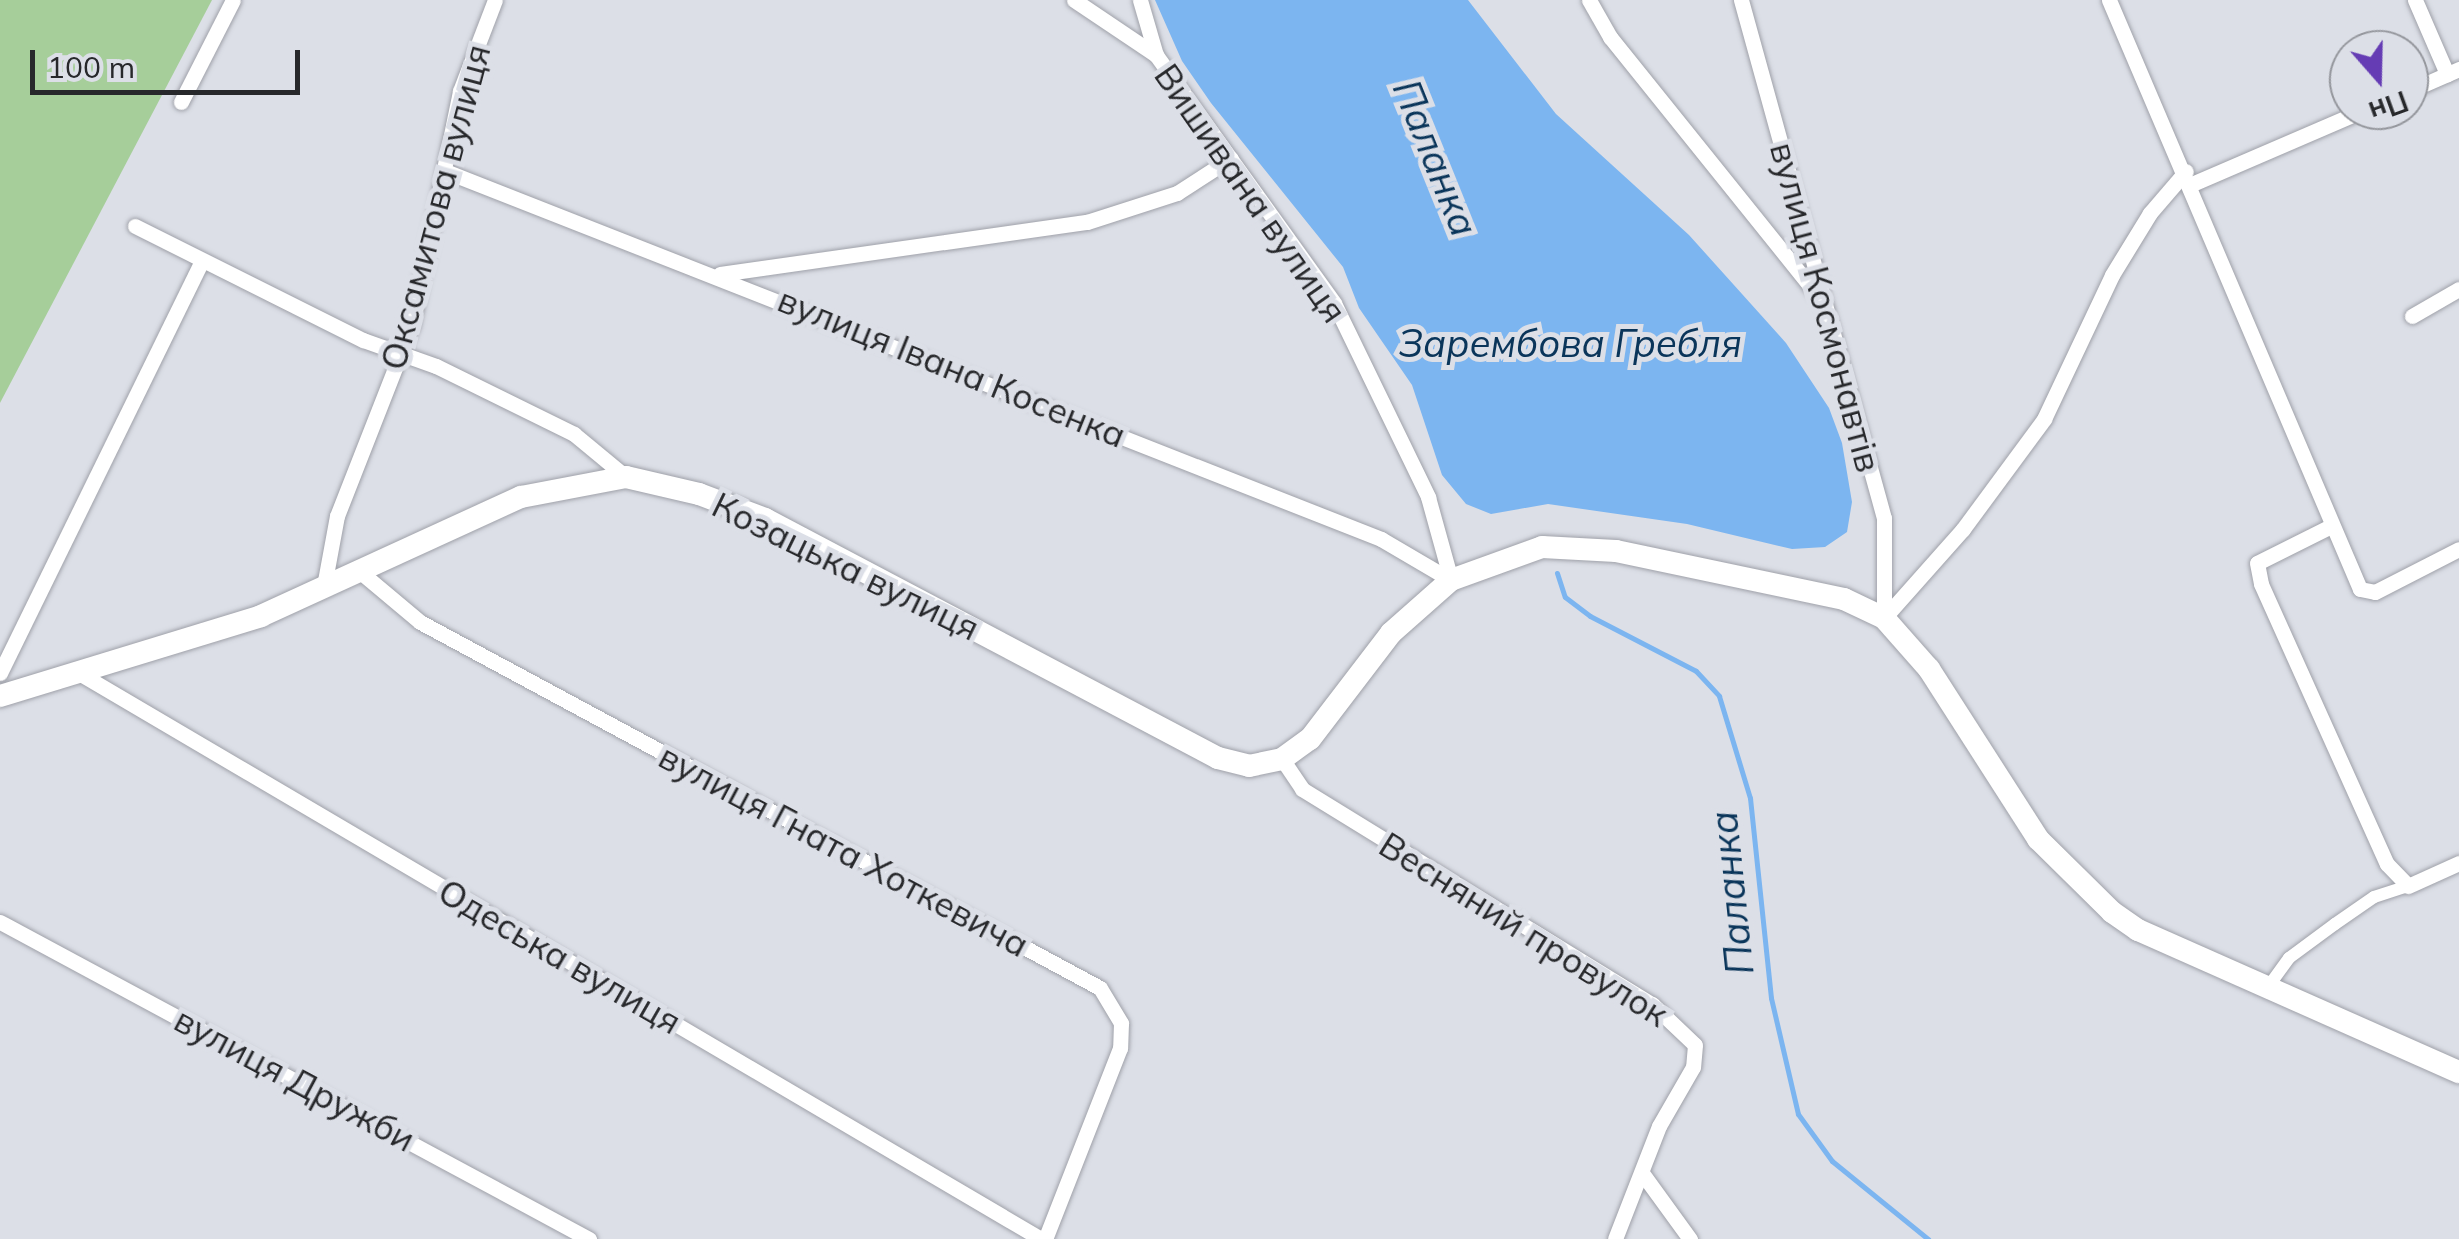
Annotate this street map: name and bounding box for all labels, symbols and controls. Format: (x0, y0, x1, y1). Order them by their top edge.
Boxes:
scale bar (35, 30, 305, 92)
north arrow (2329, 30, 2429, 130)
street label: Оксамитова вулиця (371, 40, 499, 374)
text: 100 m (47, 48, 135, 86)
street label: Вишивана вулиця (1146, 56, 1356, 330)
water label: Паланка (1383, 73, 1487, 243)
text: Пн (2364, 84, 2413, 130)
street label: вулиця Космонавтів (1762, 138, 1890, 476)
street label: вулиця Івана Косенка (772, 278, 1132, 456)
water label: Зарембова Гребля (1398, 321, 1742, 367)
street label: Козацька вулиця (706, 483, 986, 649)
street label: вулиця Гната Хоткевича (652, 735, 1036, 965)
water label: Паланка (1701, 809, 1763, 977)
street label: Весняний провулок (1372, 823, 1676, 1035)
street label: Одеська вулиця (431, 870, 689, 1042)
street label: вулиця Дружби (168, 998, 422, 1160)

